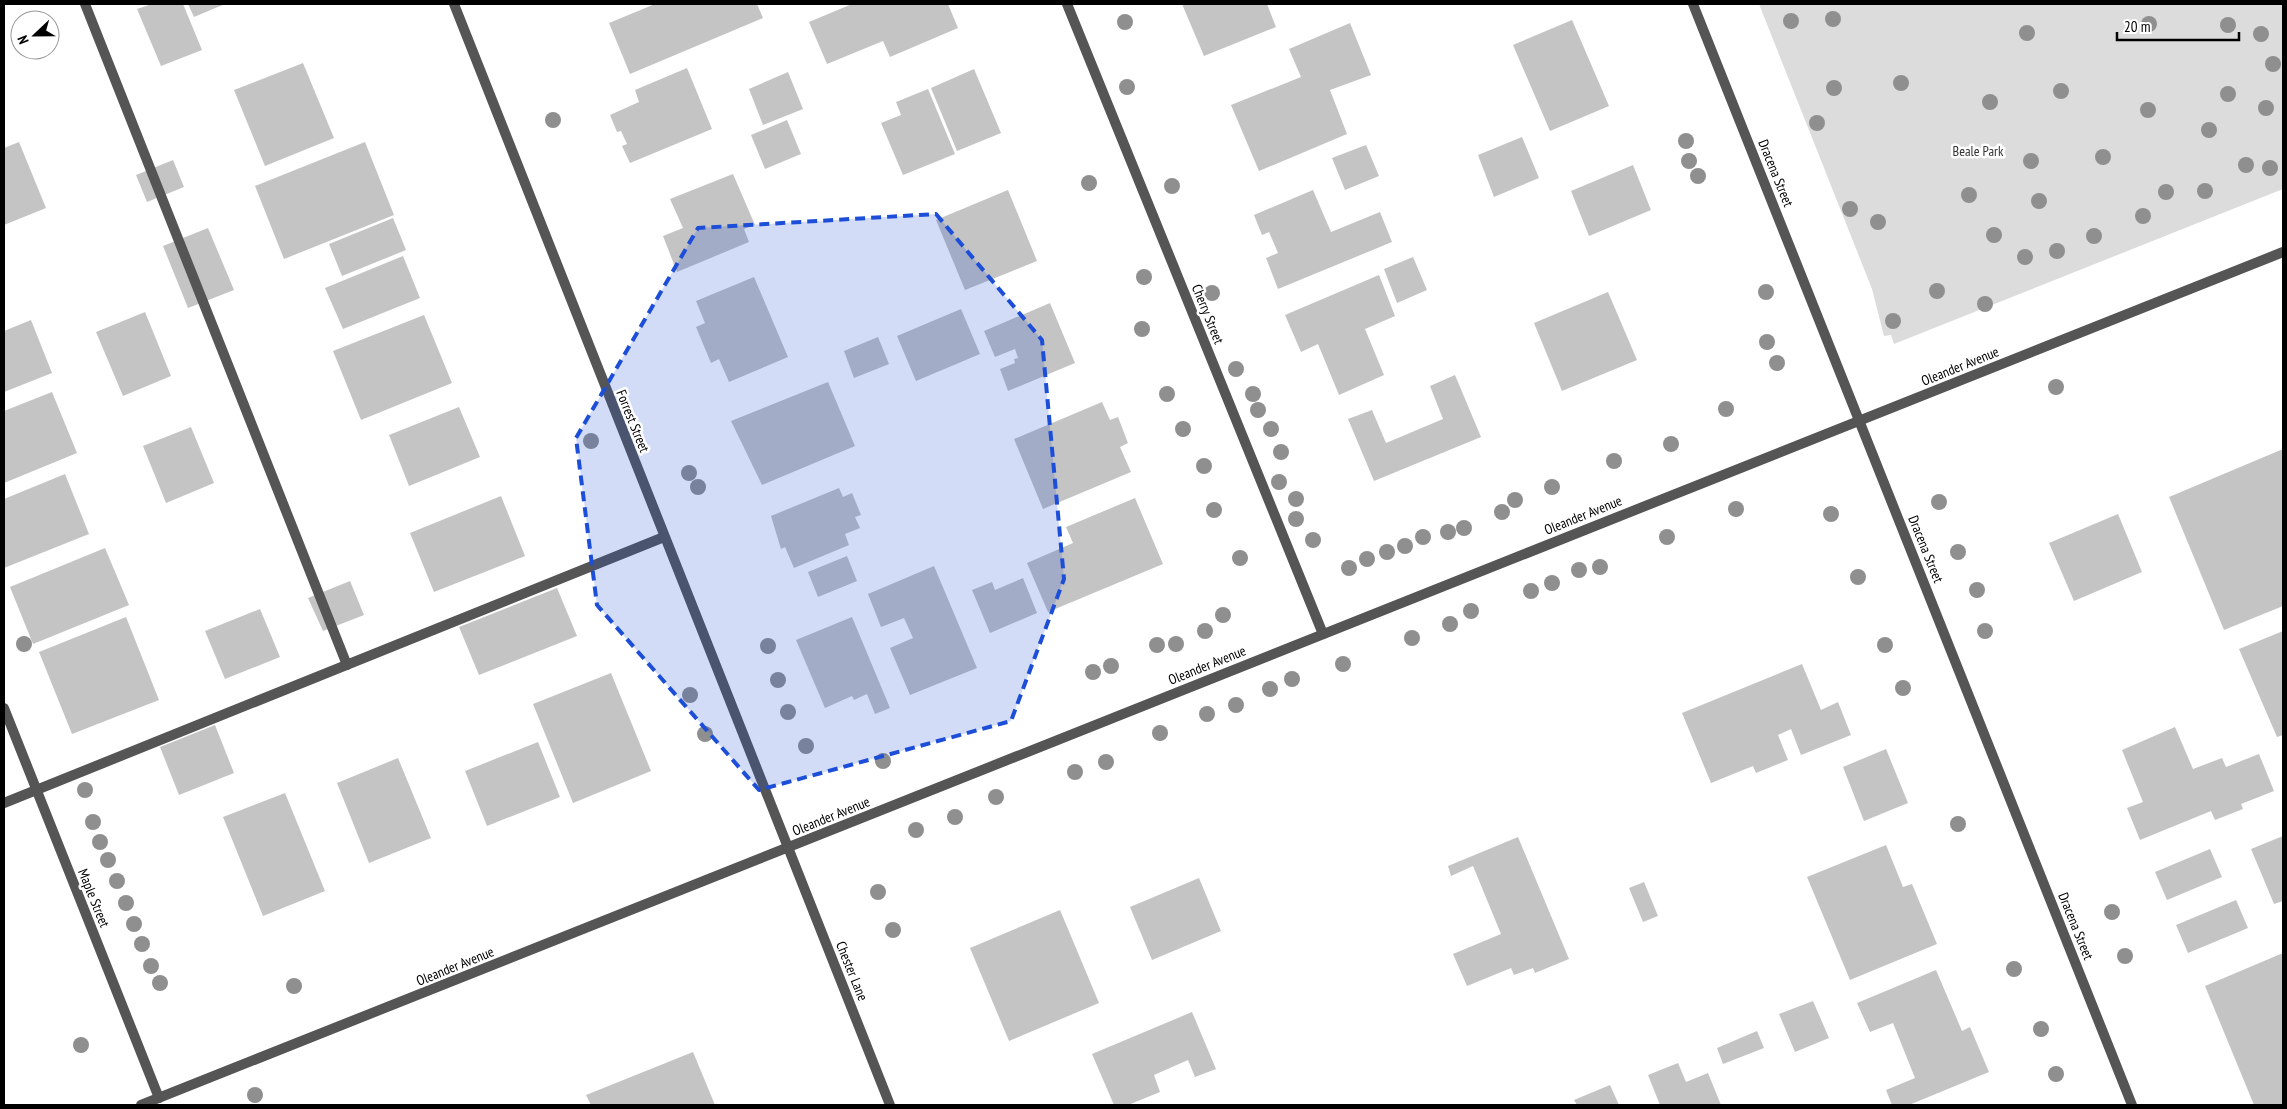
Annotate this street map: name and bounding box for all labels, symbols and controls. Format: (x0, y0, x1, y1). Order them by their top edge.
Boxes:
north arrow (10, 10, 60, 60)
scale bar (2117, 10, 2240, 42)
text: 20 m (2124, 17, 2150, 36)
text: N (13, 33, 33, 47)
street label: Dracena Street (1754, 137, 1798, 209)
park label: Beale Park (1953, 142, 2004, 160)
street label: Cherry Street (1188, 281, 1228, 347)
street label: Oleander Avenue (1919, 342, 2002, 390)
street label: Forrest Street (612, 387, 654, 455)
street label: Oleander Avenue (1542, 491, 1625, 539)
street label: Dracena Street (1904, 513, 1948, 585)
street label: Oleander Avenue (1166, 641, 1249, 689)
street label: Oleander Avenue (790, 792, 873, 840)
street label: Maple Street (74, 866, 114, 930)
street label: Dracena Street (2054, 890, 2098, 962)
street label: Chester Lane (832, 939, 872, 1004)
street label: Oleander Avenue (414, 942, 497, 990)

